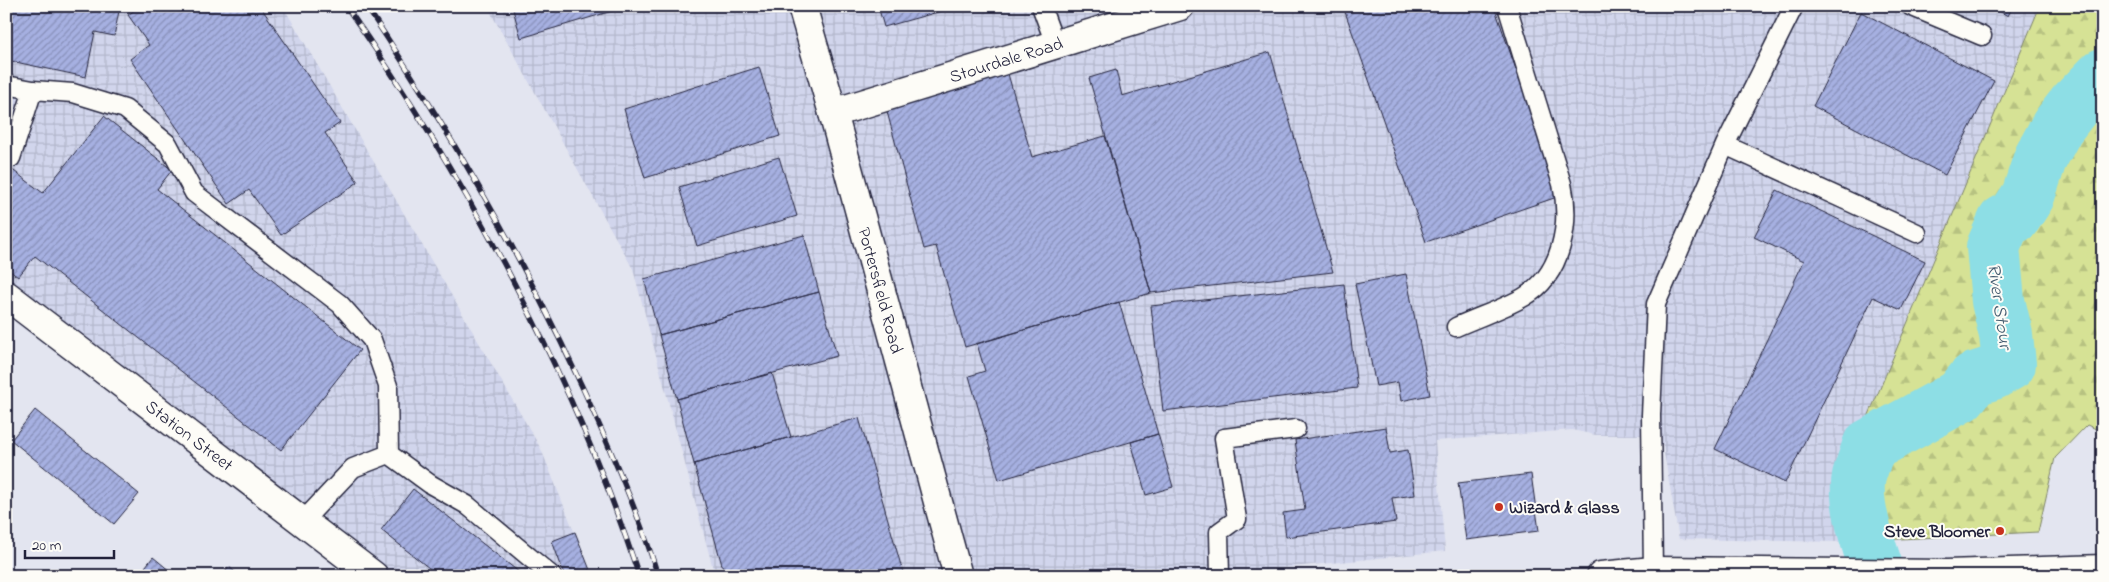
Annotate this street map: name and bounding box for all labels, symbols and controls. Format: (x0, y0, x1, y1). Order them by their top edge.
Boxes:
street label: Stourdale Road (947, 32, 1067, 91)
street label: Portersfield Road (849, 225, 908, 357)
water label: River Stour (1979, 262, 2018, 353)
street label: Station Street (139, 395, 238, 479)
place label: Wizard & Glass (1509, 496, 1620, 522)
marker: Wizard & Glass (1493, 501, 1505, 513)
place label: Steve Bloomer (1884, 520, 1990, 546)
marker: Steve Bloomer (1994, 525, 2006, 537)
scale bar (25, 527, 114, 559)
text: 20 m (32, 535, 62, 557)

